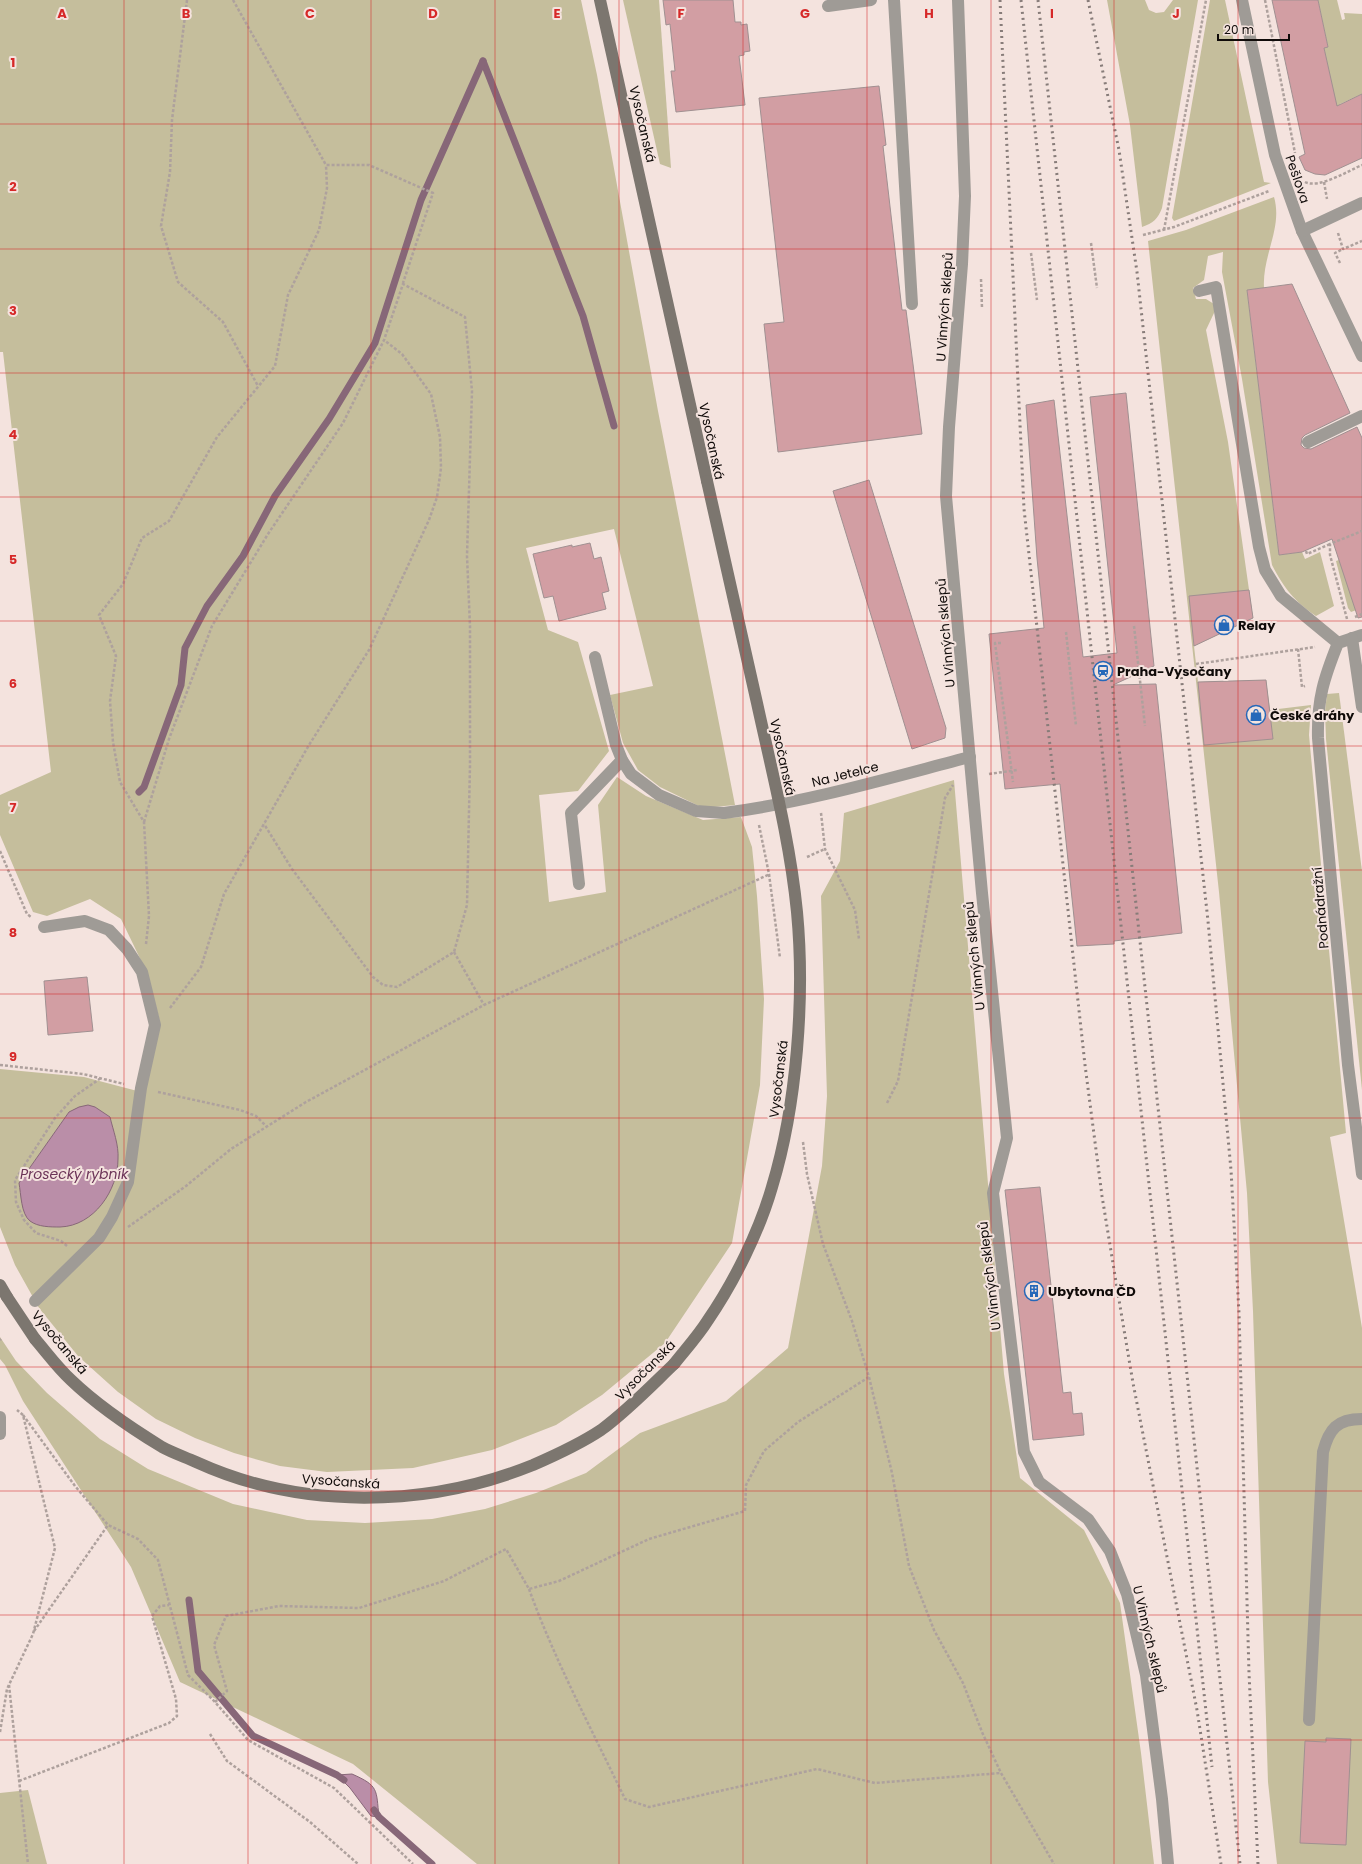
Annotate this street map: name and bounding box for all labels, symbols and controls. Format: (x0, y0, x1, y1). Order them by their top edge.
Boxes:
text: A (57, 4, 67, 23)
text: B (182, 4, 191, 23)
text: C (305, 4, 315, 23)
text: D (428, 4, 438, 23)
text: E (553, 4, 561, 23)
text: F (677, 4, 685, 23)
text: G (800, 4, 810, 23)
text: H (924, 4, 934, 23)
text: I (1050, 4, 1054, 23)
text: J (1172, 4, 1180, 23)
scale bar (1218, 16, 1289, 42)
text: 20 m (1224, 21, 1254, 38)
text: 1 (11, 53, 15, 72)
street label: Vysočanská (624, 84, 661, 164)
street label: Pešlova (1280, 152, 1315, 206)
text: 2 (9, 177, 17, 196)
street label: U Vinných sklepů (931, 252, 958, 362)
text: 3 (9, 301, 17, 320)
street label: Vysočanská (694, 401, 729, 481)
text: 4 (9, 425, 18, 444)
text: 5 (9, 550, 17, 569)
street label: U Vinných sklepů (931, 577, 960, 688)
shop icon: Relay (1213, 614, 1235, 636)
place label: Relay (1238, 616, 1276, 635)
station icon: Praha-Vysočany (1092, 660, 1114, 682)
place label: Praha-Vysočany (1117, 662, 1232, 681)
text: 6 (9, 674, 17, 693)
shop icon: České dráhy (1245, 704, 1267, 726)
place label: České dráhy (1270, 706, 1355, 725)
street label: Vysočanská (765, 717, 800, 797)
street label: Na Jetelce (810, 757, 881, 792)
text: 7 (10, 798, 17, 817)
street label: Podnádražní (1307, 866, 1334, 949)
street label: U Vinných sklepů (959, 900, 990, 1012)
text: 8 (9, 923, 17, 942)
street label: Vysočanská (764, 1039, 793, 1119)
text: 9 (9, 1047, 17, 1066)
water label: Prosecký rybník (20, 1164, 129, 1184)
street label: U Vinných sklepů (973, 1220, 1006, 1332)
building icon: Ubytovna ČD (1023, 1280, 1045, 1302)
place label: Ubytovna ČD (1048, 1282, 1136, 1301)
street label: Vysočanská (27, 1306, 92, 1378)
street label: Vysočanská (611, 1336, 680, 1405)
street label: Vysočanská (301, 1469, 381, 1494)
street label: U Vinných sklepů (1128, 1584, 1171, 1695)

